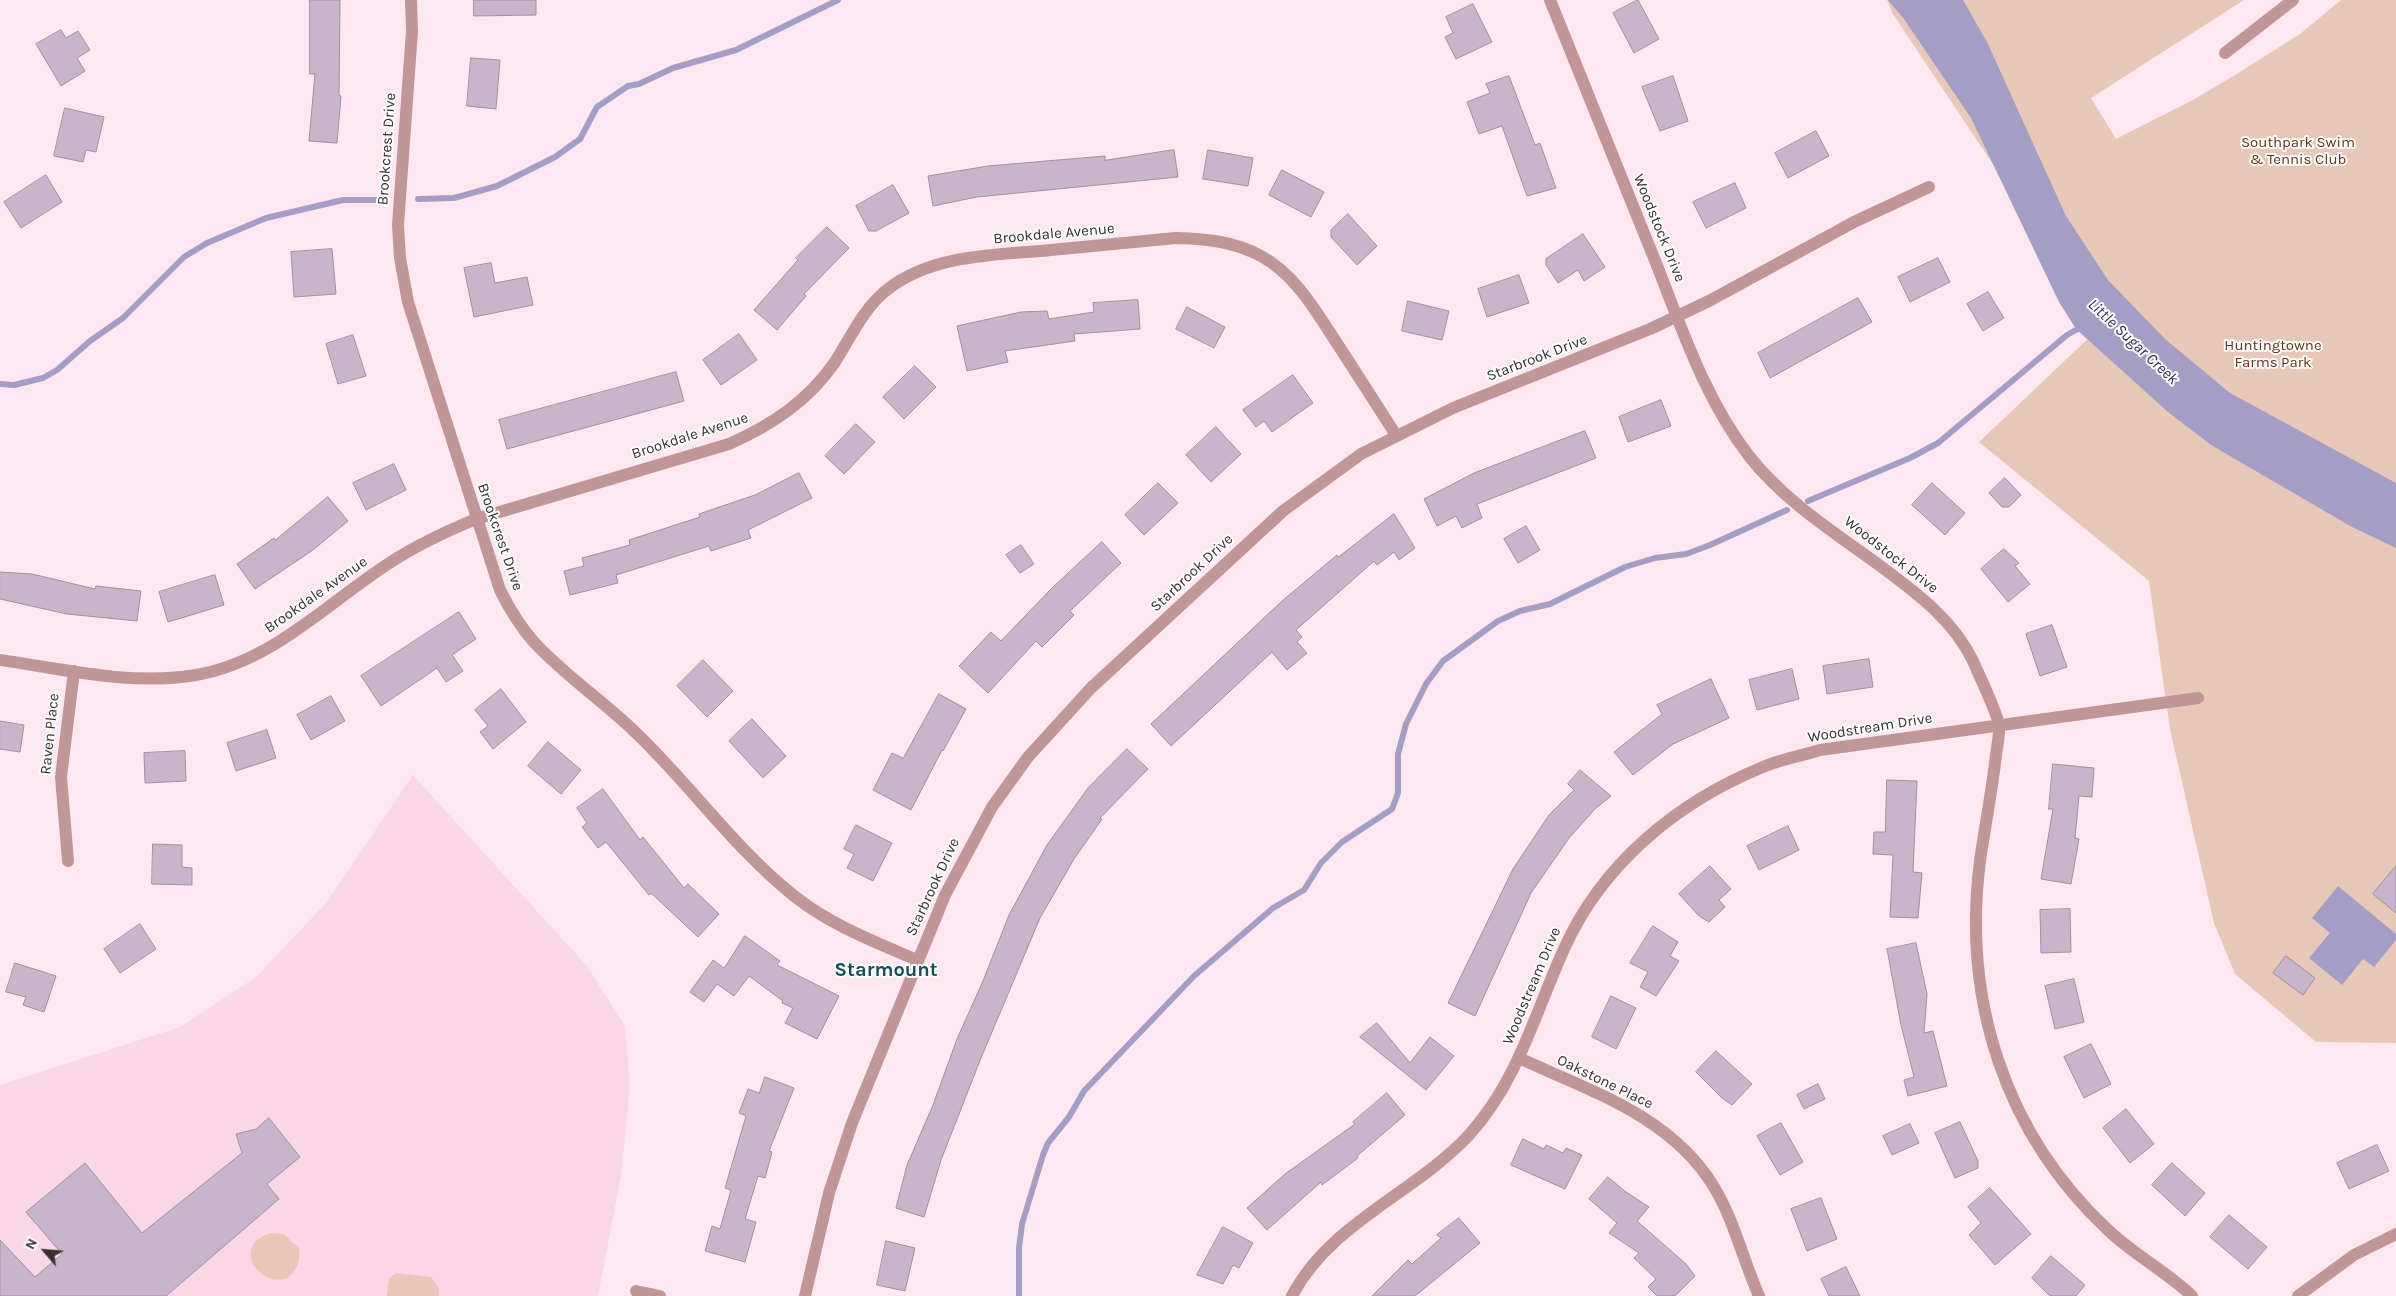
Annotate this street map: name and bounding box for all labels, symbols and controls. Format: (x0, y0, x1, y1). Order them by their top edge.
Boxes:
street label: Brookcrest Drive (374, 92, 400, 206)
park label: Southpark Swim & Tennis Club (2241, 134, 2355, 169)
street label: Woodstock Drive (1629, 171, 1689, 285)
street label: Brookdale Avenue (993, 220, 1115, 248)
water label: Little Sugar Creek (2084, 295, 2182, 389)
street label: Starbrook Drive (1484, 331, 1590, 385)
park label: Huntingtowne Farms Park (2224, 337, 2322, 372)
street label: Brookdale Avenue (629, 409, 751, 463)
street label: Brookcrest Drive (473, 481, 527, 593)
street label: Woodstock Drive (1840, 513, 1942, 597)
street label: Starbrook Drive (1147, 530, 1237, 616)
street label: Brookdale Avenue (261, 553, 371, 637)
street label: Raven Place (37, 693, 63, 775)
street label: Woodstream Drive (1806, 709, 1934, 747)
street label: Starbrook Drive (902, 835, 964, 939)
street label: Woodstream Drive (1499, 925, 1565, 1047)
district label: Starmount (834, 958, 938, 982)
street label: Oakstone Place (1554, 1051, 1656, 1113)
north arrow (20, 1226, 70, 1276)
text: N (21, 1236, 41, 1252)

